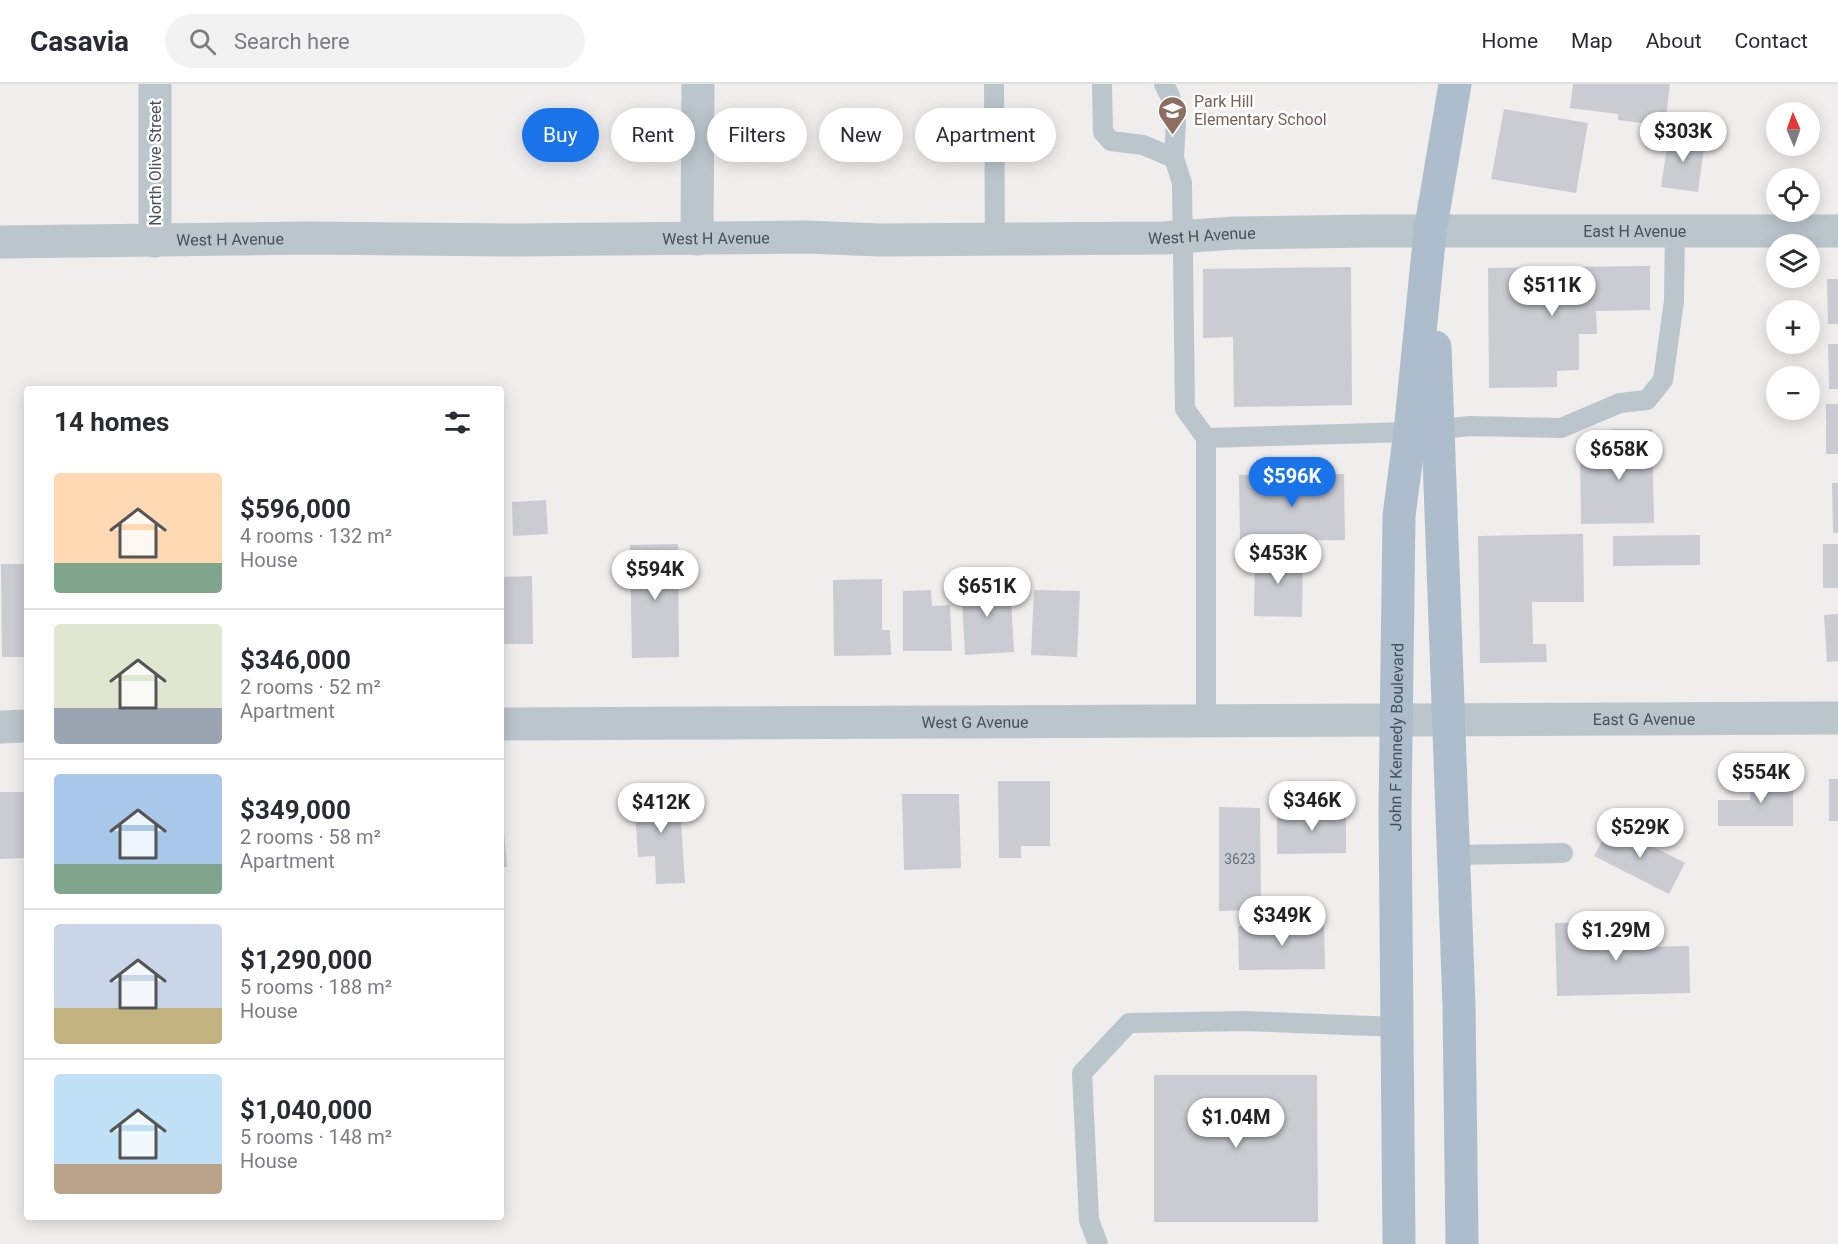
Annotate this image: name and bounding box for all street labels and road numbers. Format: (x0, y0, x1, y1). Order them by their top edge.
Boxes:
street label: North Olive Street (146, 100, 165, 226)
street label: East H Avenue (1583, 222, 1686, 241)
street label: West H Avenue (1148, 223, 1256, 248)
street label: West H Avenue (662, 228, 770, 248)
street label: West H Avenue (176, 229, 284, 249)
street label: John F Kennedy Boulevard (1385, 643, 1407, 831)
street label: East G Avenue (1593, 709, 1695, 729)
street label: West G Avenue (921, 712, 1029, 732)

